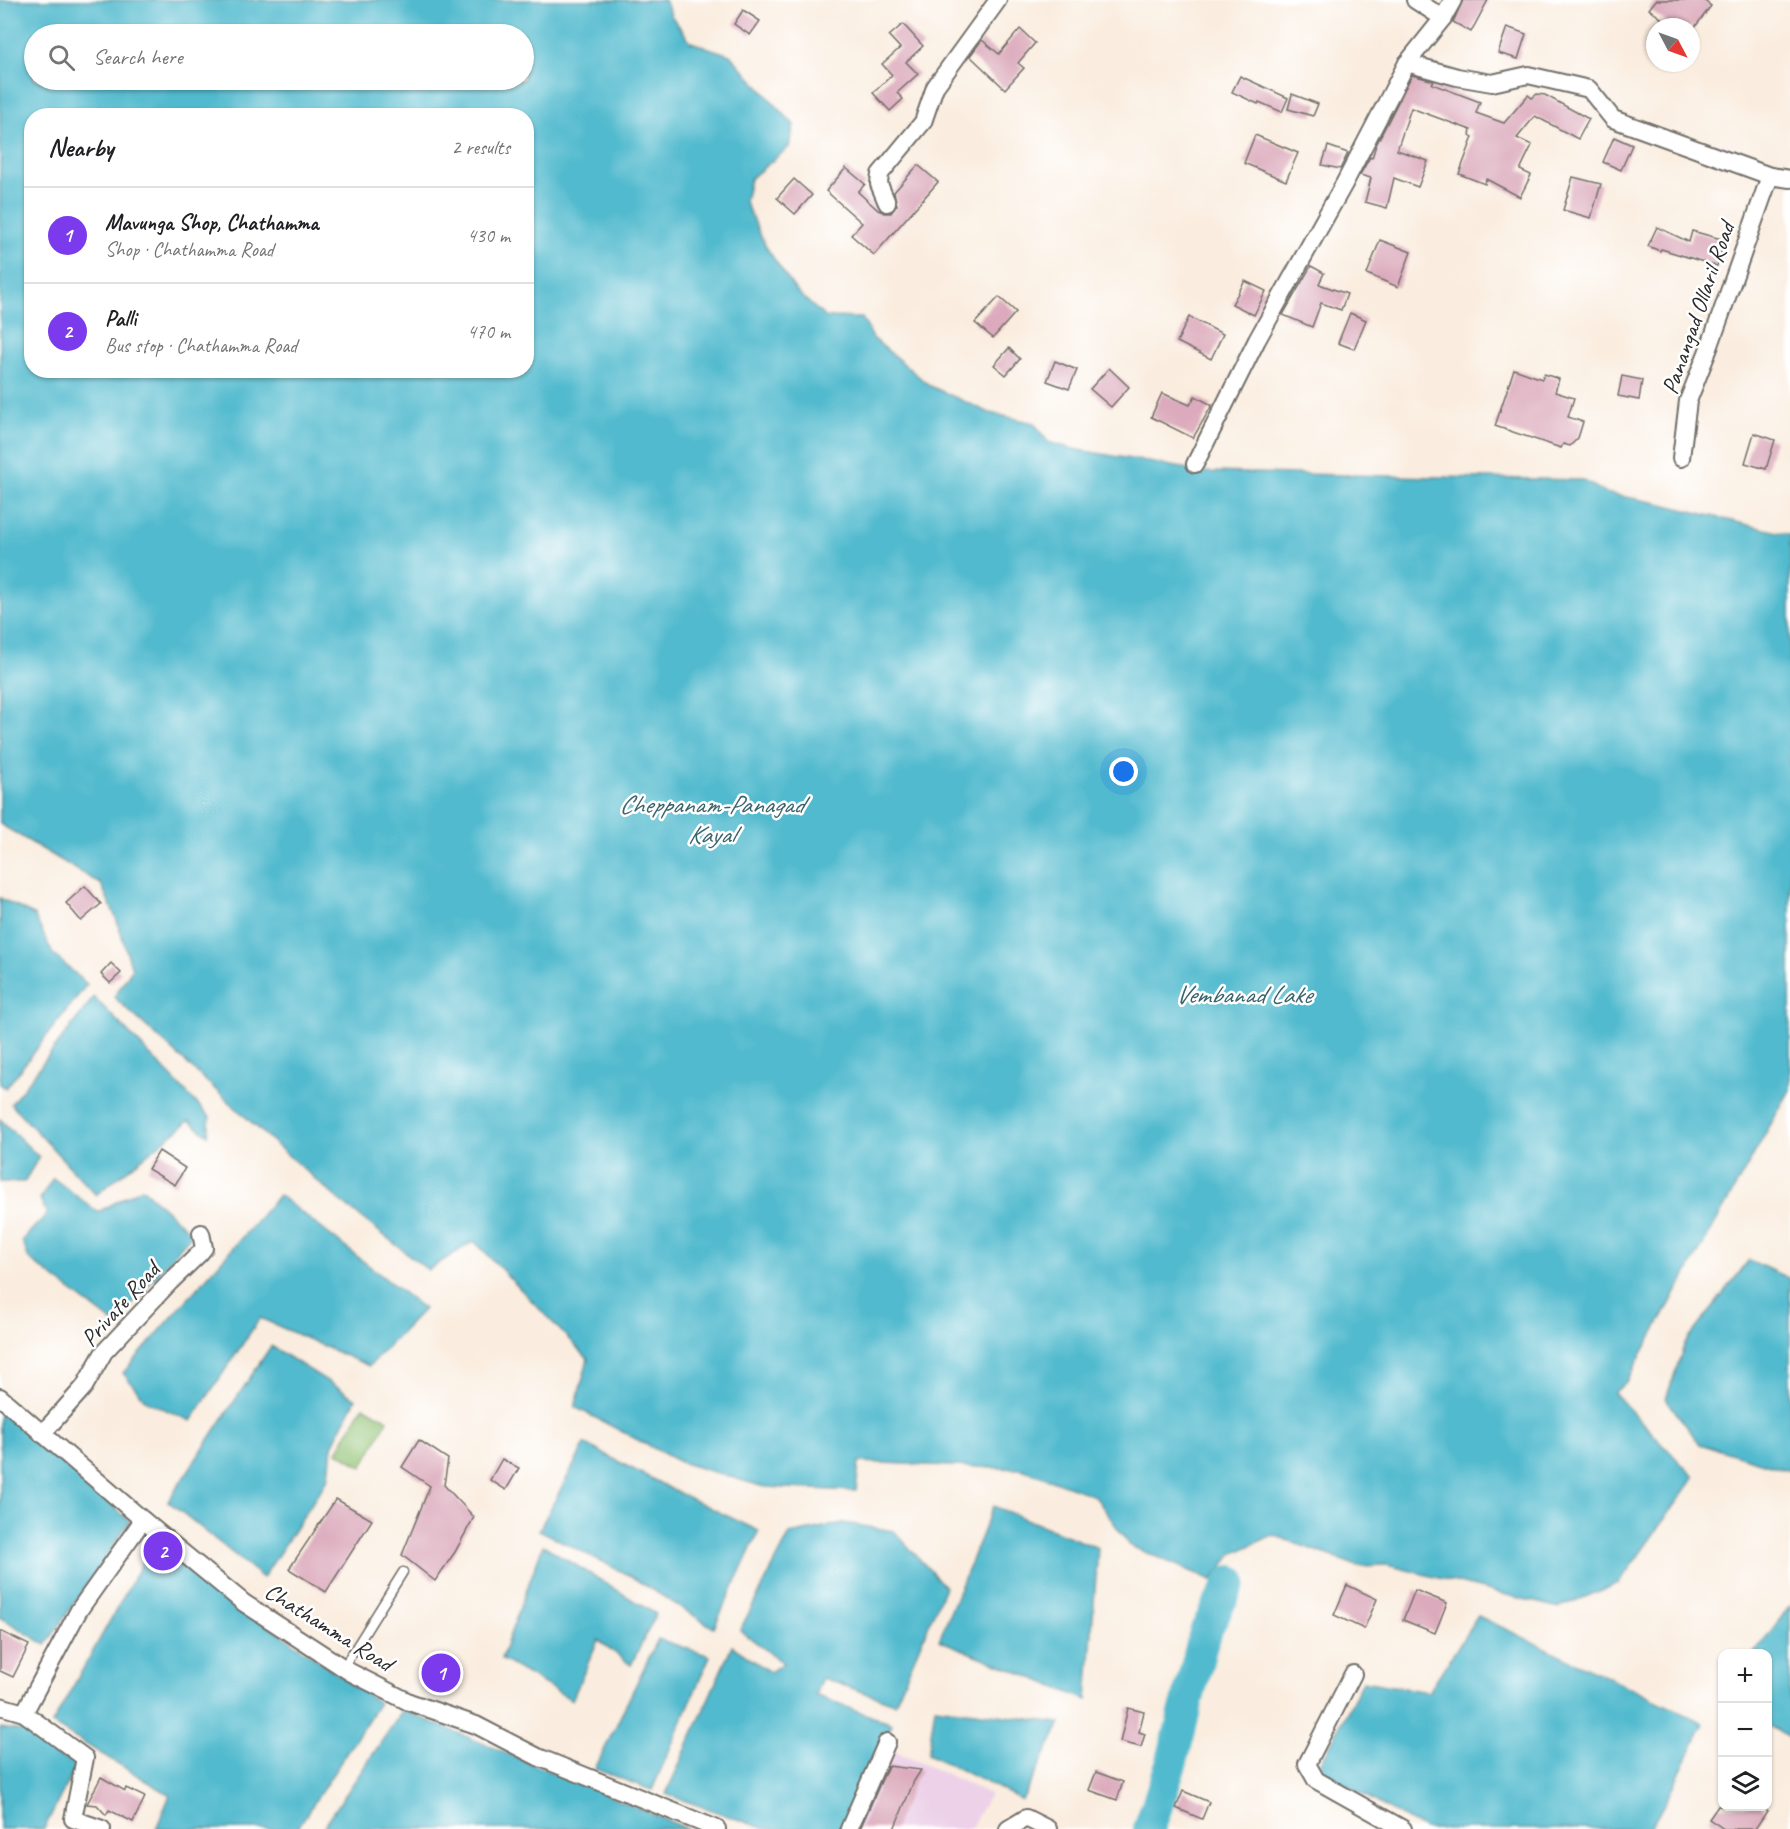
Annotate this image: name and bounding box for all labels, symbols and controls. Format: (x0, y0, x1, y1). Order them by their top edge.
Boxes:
north arrow (1646, 18, 1700, 72)
search box (24, 24, 534, 90)
icon: search (45, 41, 78, 74)
text: Search here (93, 43, 183, 71)
text: Nearby (48, 131, 113, 164)
text: 2 results (451, 135, 510, 160)
text: Mavunga Shop, Chathamma (105, 209, 319, 237)
street label: Panangad Ollaril Road (1655, 215, 1743, 398)
text: 1 (63, 223, 72, 248)
text: 430 m (467, 223, 510, 248)
text: Shop · Chathamma Road (105, 237, 274, 262)
text: Palli (105, 305, 136, 333)
text: 2 (63, 319, 72, 344)
text: 470 m (467, 319, 510, 344)
text: Bus stop · Chathamma Road (105, 333, 297, 358)
your location (1109, 757, 1138, 786)
water label: Cheppanam-Panagad Kayal (619, 788, 811, 851)
water label: Vembanad Lake (1175, 978, 1315, 1011)
street label: Private Road (74, 1253, 168, 1353)
pin: 2 (144, 1528, 182, 1574)
street label: Chathamma Road (259, 1576, 402, 1680)
map controls (1718, 1649, 1772, 1811)
button: + (1718, 1649, 1772, 1703)
pin: 1 (422, 1650, 460, 1696)
button: − (1718, 1703, 1772, 1757)
button: layers (1718, 1757, 1772, 1811)

